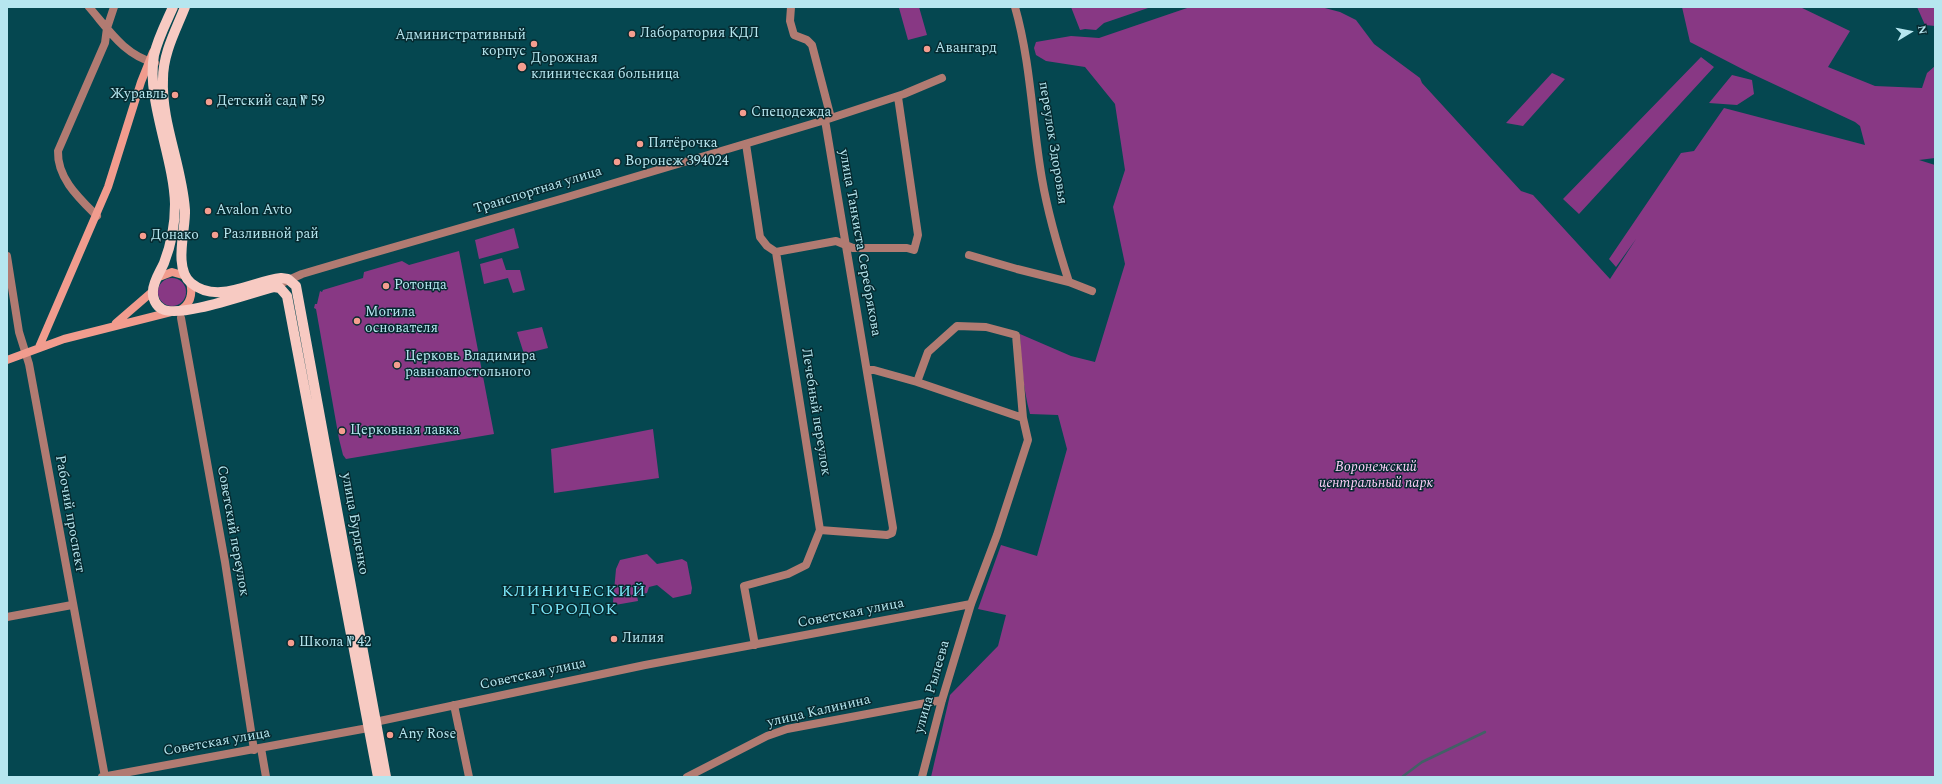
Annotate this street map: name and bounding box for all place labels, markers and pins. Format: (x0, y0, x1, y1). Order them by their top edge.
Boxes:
place label: Лаборатория КДЛ (640, 26, 759, 42)
place label: Административный корпус (395, 28, 526, 60)
marker: Лаборатория КДЛ (627, 29, 637, 39)
marker: Административный корпус (529, 39, 539, 49)
place label: Авангард (935, 41, 997, 57)
marker: Авангард (922, 44, 932, 54)
place label: Дорожная клиническая больница (531, 51, 679, 84)
marker: Дорожная клиническая больница (516, 61, 528, 73)
place label: Журавль (110, 87, 167, 103)
marker: Журавль (170, 90, 180, 100)
place label: Детский сад № 59 (217, 94, 325, 110)
marker: Детский сад № 59 (204, 97, 214, 107)
place label: Спецодежда (751, 105, 831, 121)
marker: Спецодежда (738, 108, 748, 118)
place label: Пятёрочка (648, 136, 718, 152)
marker: Пятёрочка (635, 139, 645, 149)
place label: Воронеж 394024 (625, 154, 729, 170)
marker: Воронеж 394024 (612, 157, 622, 167)
place label: Avalon Avto (216, 203, 292, 219)
marker: Avalon Avto (203, 206, 213, 216)
place label: Разливной рай (223, 227, 319, 243)
place label: Донако (151, 228, 199, 244)
marker: Разливной рай (210, 230, 220, 240)
marker: Донако (138, 231, 148, 241)
place label: Ротонда (394, 278, 447, 294)
marker: Ротонда (381, 281, 391, 291)
place label: Могила основателя (365, 305, 438, 338)
marker: Могила основателя (352, 316, 362, 326)
place label: Церковь Владимира равноапостольного (405, 349, 536, 382)
marker: Церковь Владимира равноапостольного (392, 360, 402, 370)
place label: Церковная лавка (350, 423, 460, 439)
marker: Церковная лавка (337, 426, 347, 436)
place label: Лилия (622, 631, 664, 647)
marker: Лилия (609, 634, 619, 644)
place label: Школа № 42 (299, 635, 371, 651)
marker: Школа № 42 (286, 638, 296, 648)
place label: Any Rose (398, 727, 456, 743)
marker: Any Rose (385, 730, 395, 740)

